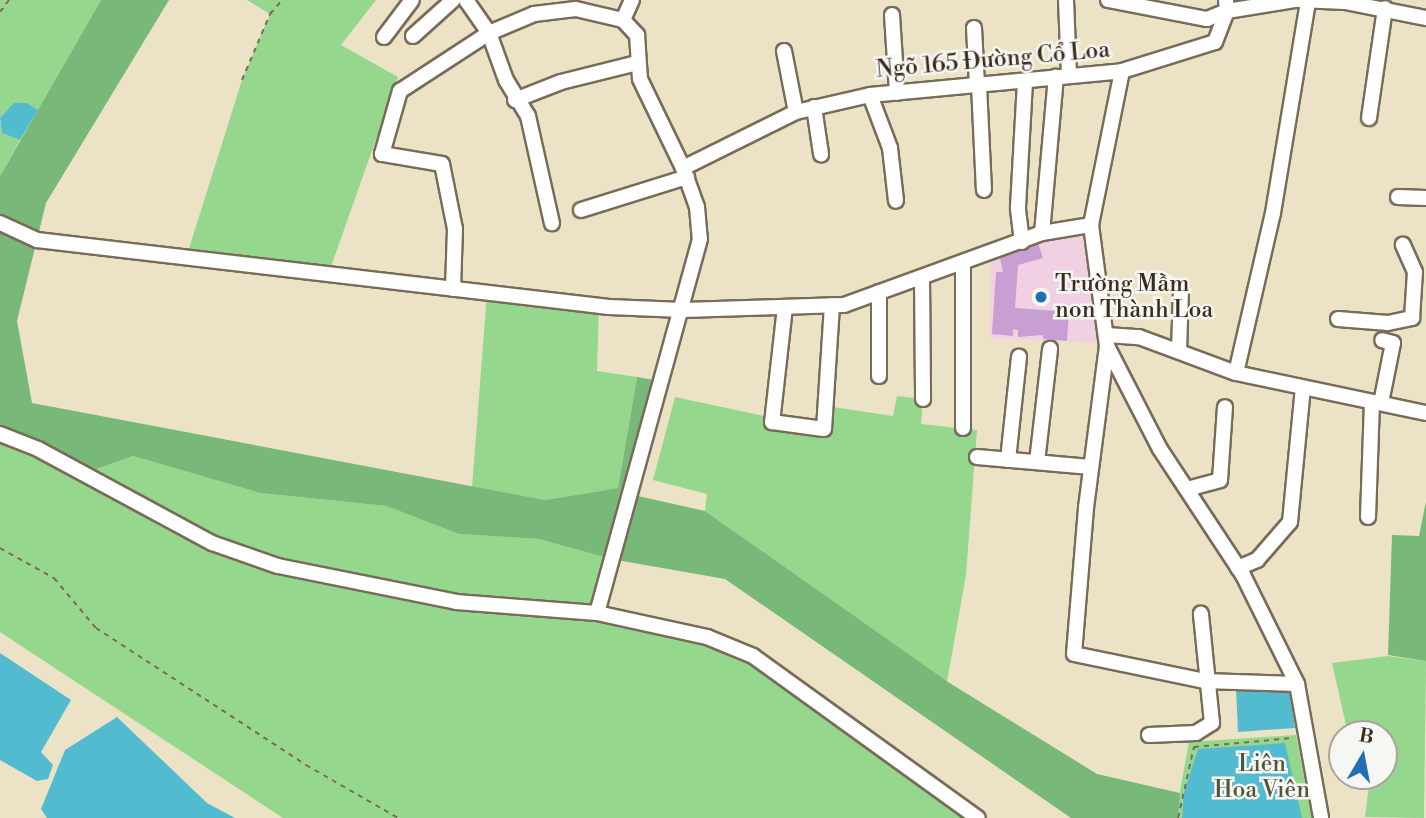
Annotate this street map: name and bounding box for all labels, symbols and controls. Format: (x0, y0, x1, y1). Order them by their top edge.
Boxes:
street label: Ngõ 165 Đường Cổ Loa (875, 36, 1111, 84)
place label: Trường Mầm non Thành Loa (1055, 270, 1213, 324)
marker: Trường Mầm non Thành Loa (1033, 289, 1049, 305)
north arrow (1328, 720, 1398, 790)
text: B (1357, 723, 1375, 749)
park label: Liên Hoa Viên (1214, 750, 1310, 804)

